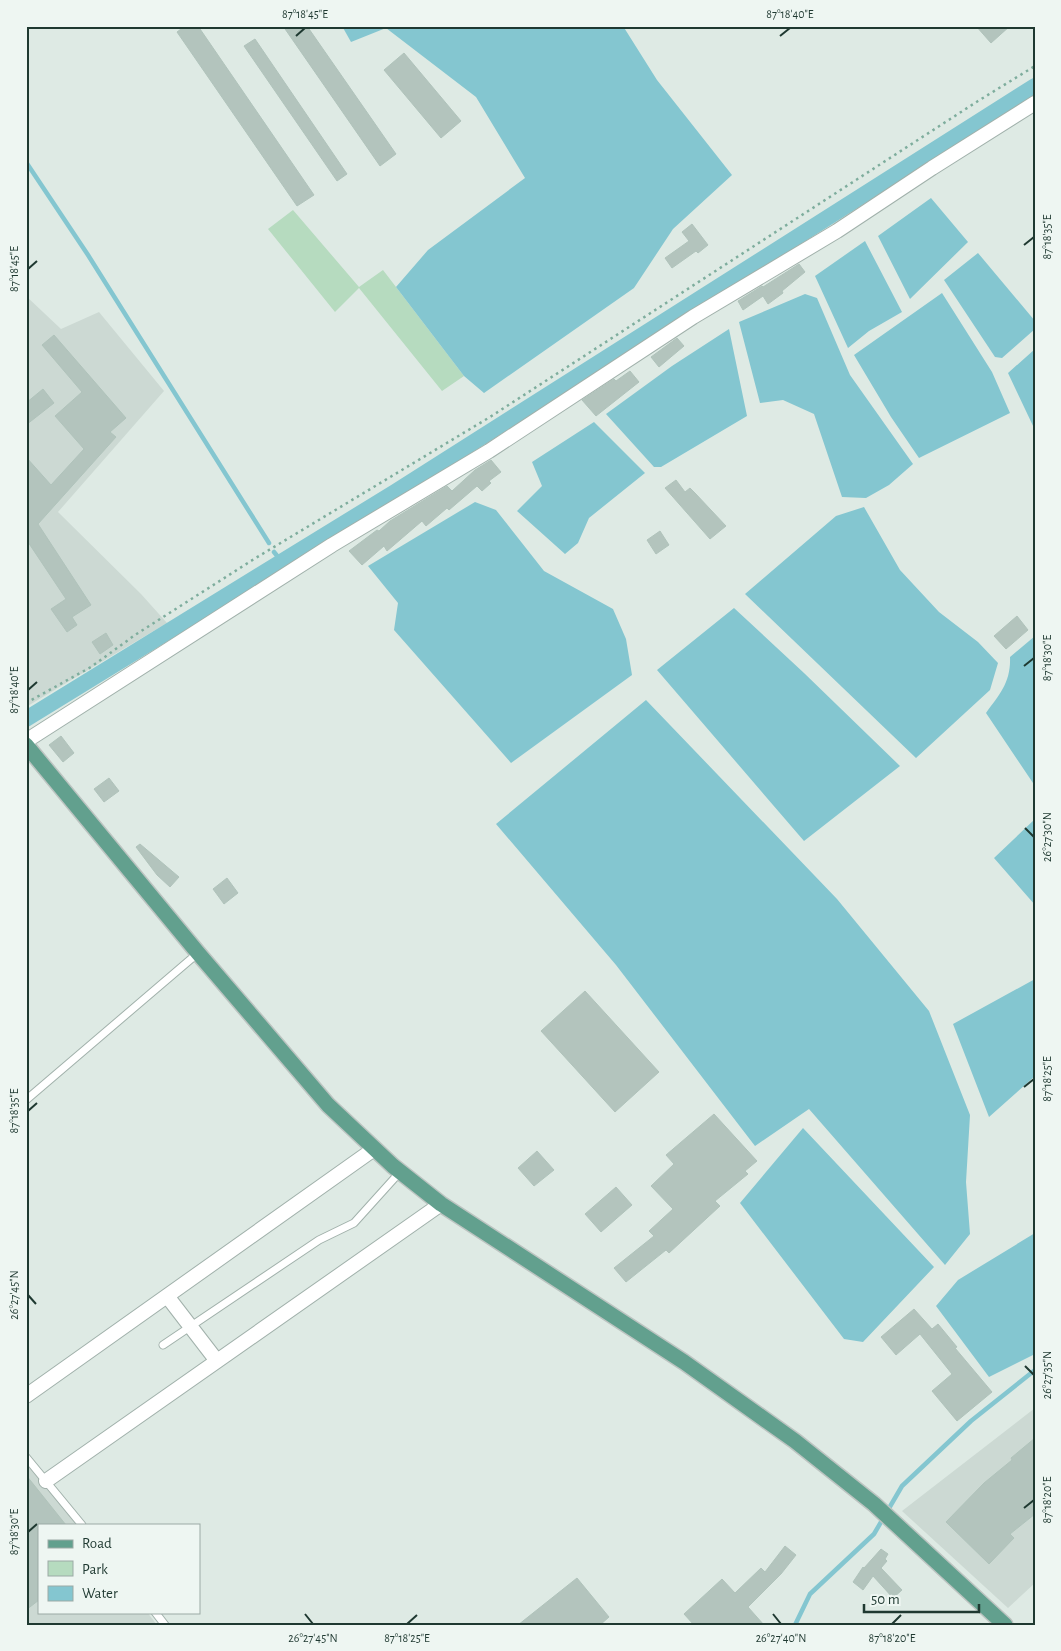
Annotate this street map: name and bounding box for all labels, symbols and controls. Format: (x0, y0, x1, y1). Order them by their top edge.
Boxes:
text: 87°18'45"E (282, 8, 328, 20)
text: 87°18'40"E (766, 8, 814, 20)
text: 87°18'35"E (1041, 214, 1053, 260)
text: 87°18'45"E (8, 246, 20, 292)
text: 87°18'30"E (1041, 635, 1053, 681)
text: 87°18'40"E (8, 666, 20, 714)
text: 26°27'30"N (1041, 812, 1053, 862)
text: 87°18'25"E (1041, 1056, 1053, 1102)
text: 87°18'35"E (8, 1088, 20, 1134)
text: 26°27'45"N (8, 1270, 20, 1320)
text: 26°27'35"N (1041, 1351, 1053, 1399)
text: 87°18'20"E (1041, 1476, 1053, 1523)
text: 87°18'30"E (8, 1509, 20, 1555)
legend (38, 1524, 200, 1614)
text: Road (82, 1536, 112, 1551)
text: Park (82, 1562, 108, 1577)
scale bar (864, 1581, 978, 1613)
text: Water (82, 1586, 118, 1601)
text: 50 m (871, 1592, 900, 1607)
text: 26°27'45"N (288, 1632, 338, 1644)
text: 87°18'25"E (384, 1632, 430, 1644)
text: 26°27'40"N (756, 1632, 806, 1644)
text: 87°18'20"E (869, 1632, 916, 1644)

